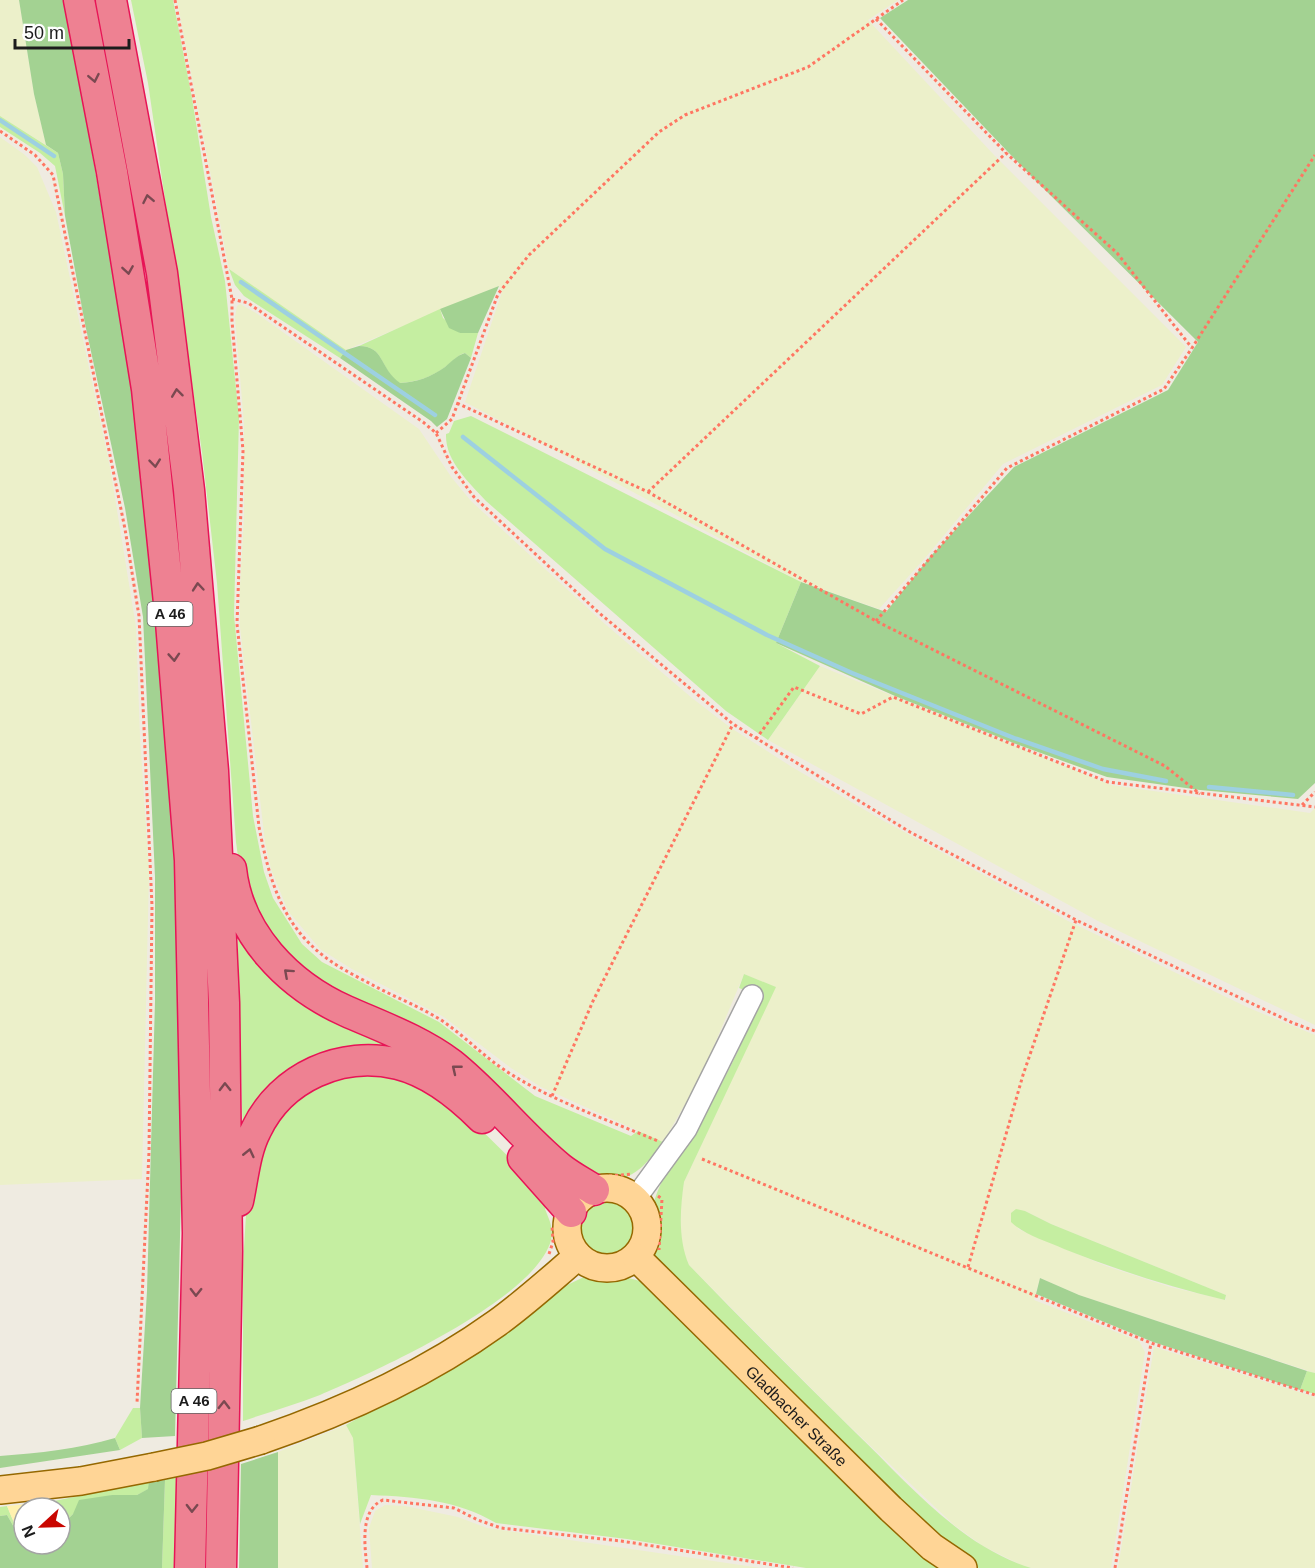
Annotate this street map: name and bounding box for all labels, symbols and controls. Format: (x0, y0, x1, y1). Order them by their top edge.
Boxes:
scale bar (15, 12, 129, 50)
text: 50 m (24, 23, 64, 43)
one-way arrow (87, 73, 100, 83)
one-way arrow (143, 194, 155, 204)
one-way arrow (121, 265, 133, 275)
one-way arrow (171, 389, 183, 398)
one-way arrow (148, 459, 160, 468)
one-way arrow (191, 582, 204, 591)
road number: A 46 (148, 602, 192, 626)
one-way arrow (167, 653, 180, 662)
one-way arrow (284, 969, 294, 980)
one-way arrow (452, 1065, 463, 1076)
one-way arrow (219, 1083, 231, 1092)
one-way arrow (241, 1148, 254, 1158)
one-way arrow (190, 1287, 203, 1296)
street label: Gladbacher Straße (742, 1363, 851, 1470)
road number: A 46 (172, 1389, 216, 1413)
one-way arrow (218, 1400, 230, 1409)
north arrow (12, 1496, 72, 1556)
one-way arrow (185, 1503, 198, 1512)
text: N (19, 1523, 39, 1540)

